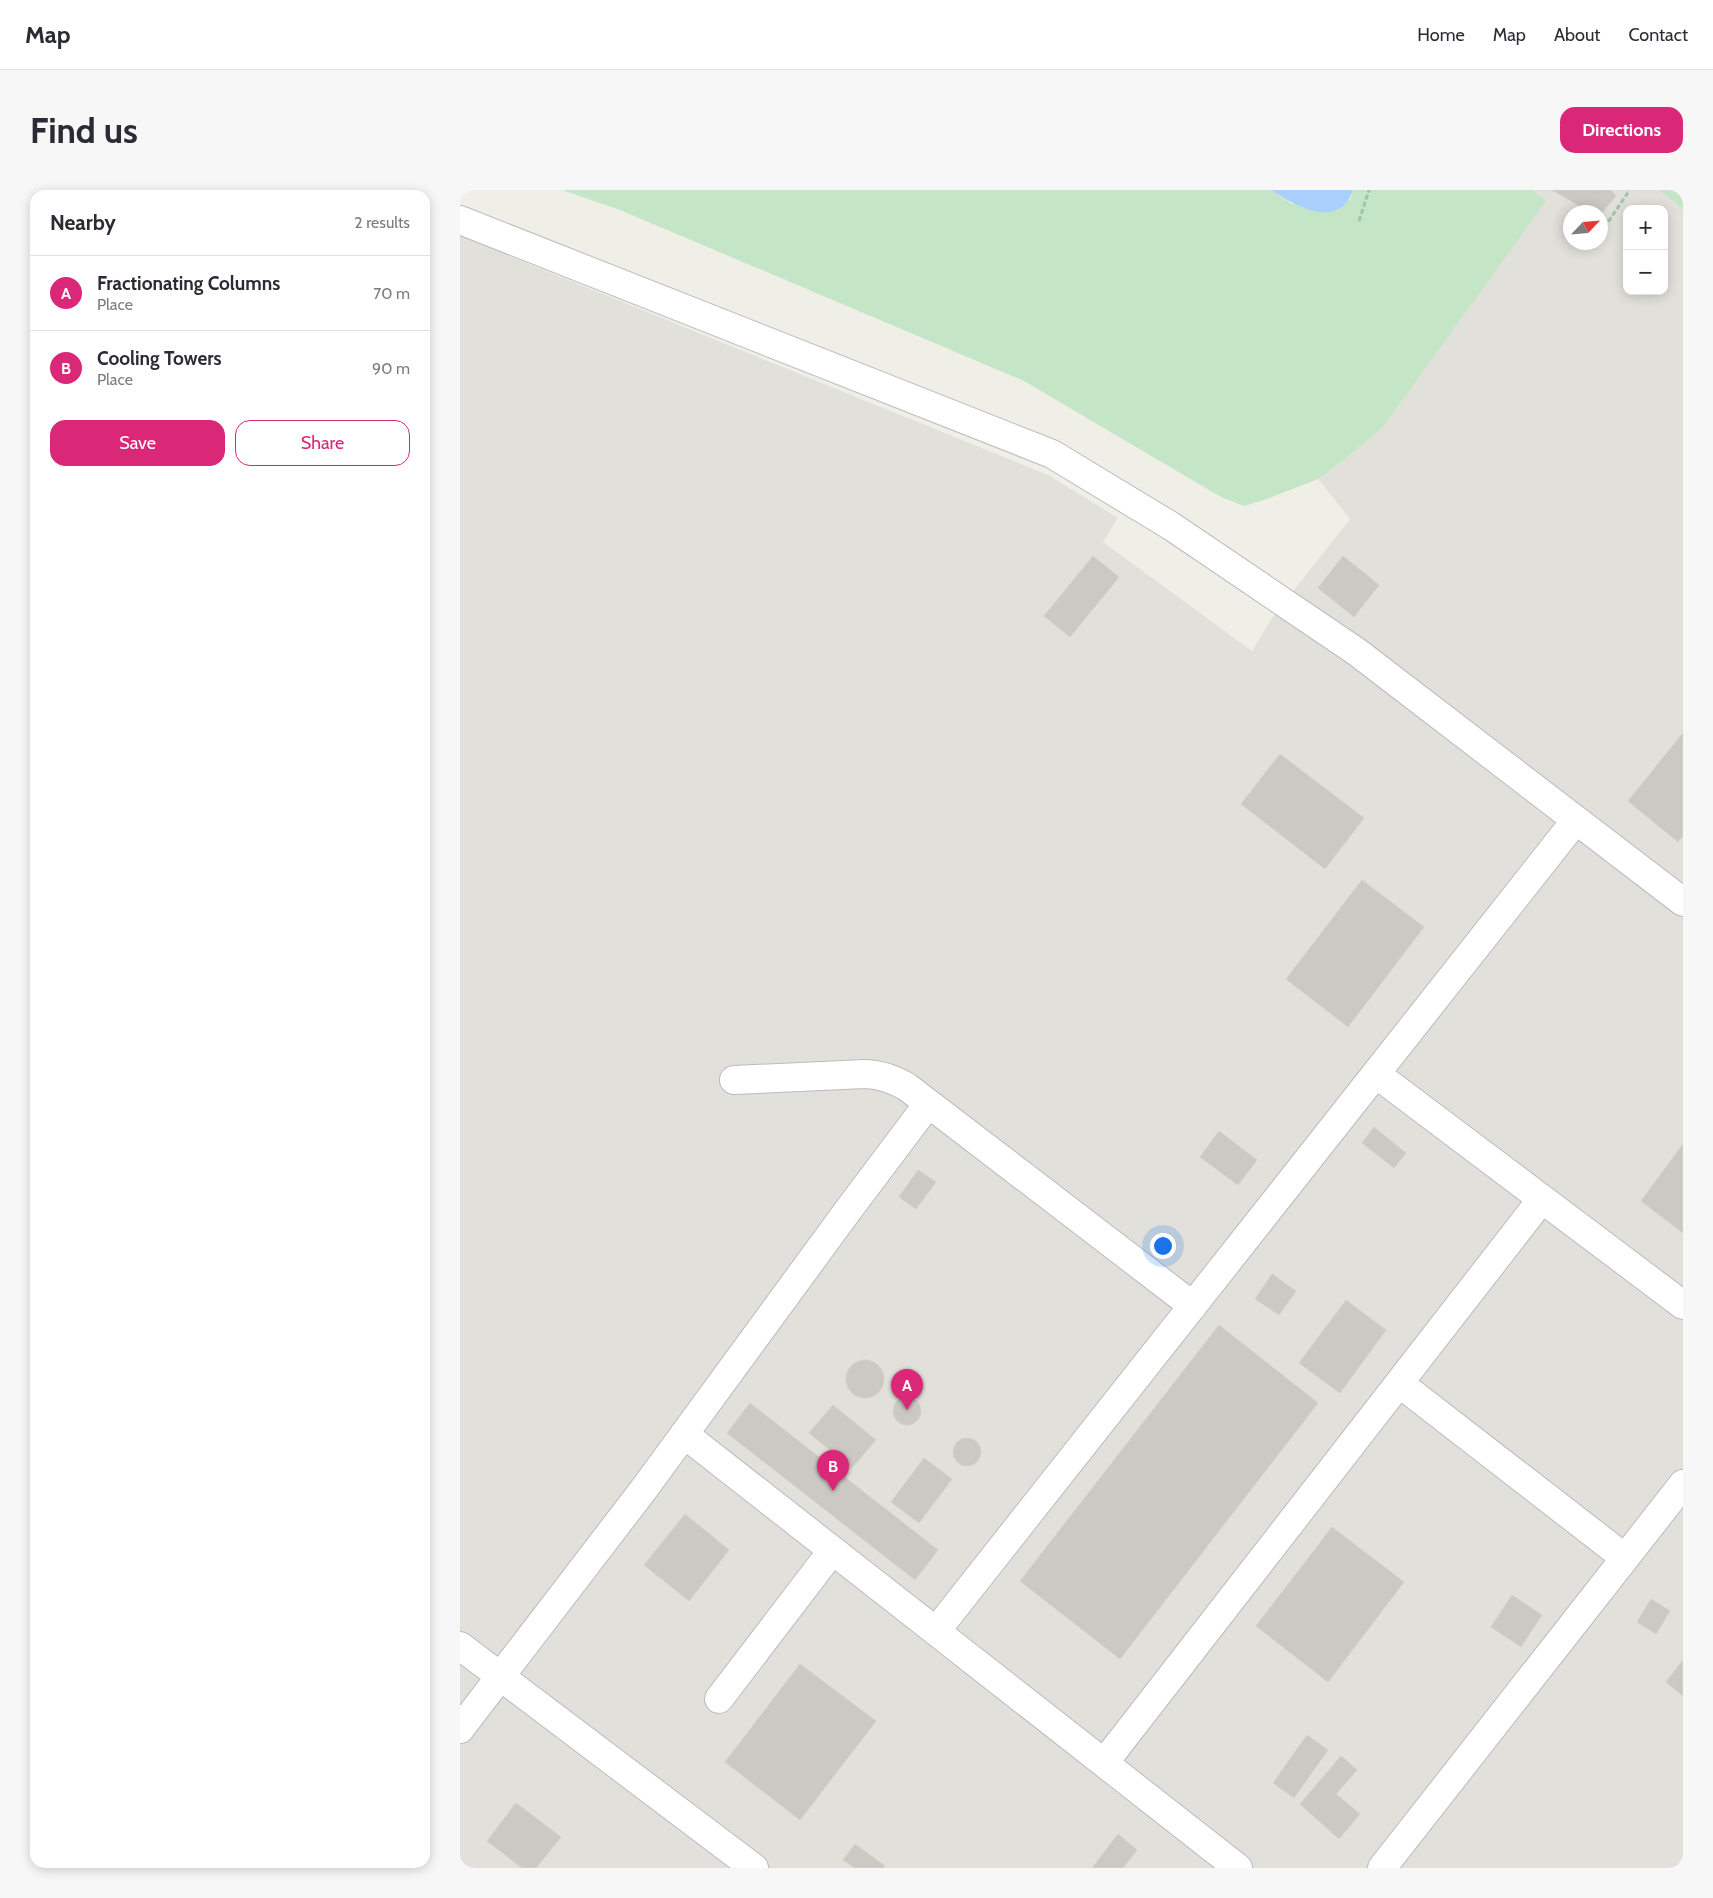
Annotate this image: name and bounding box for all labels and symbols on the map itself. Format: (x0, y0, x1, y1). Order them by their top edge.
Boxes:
north arrow (1563, 205, 1608, 250)
your location (1150, 1233, 1176, 1259)
pin: A (891, 1369, 923, 1410)
pin: B (817, 1450, 849, 1491)

